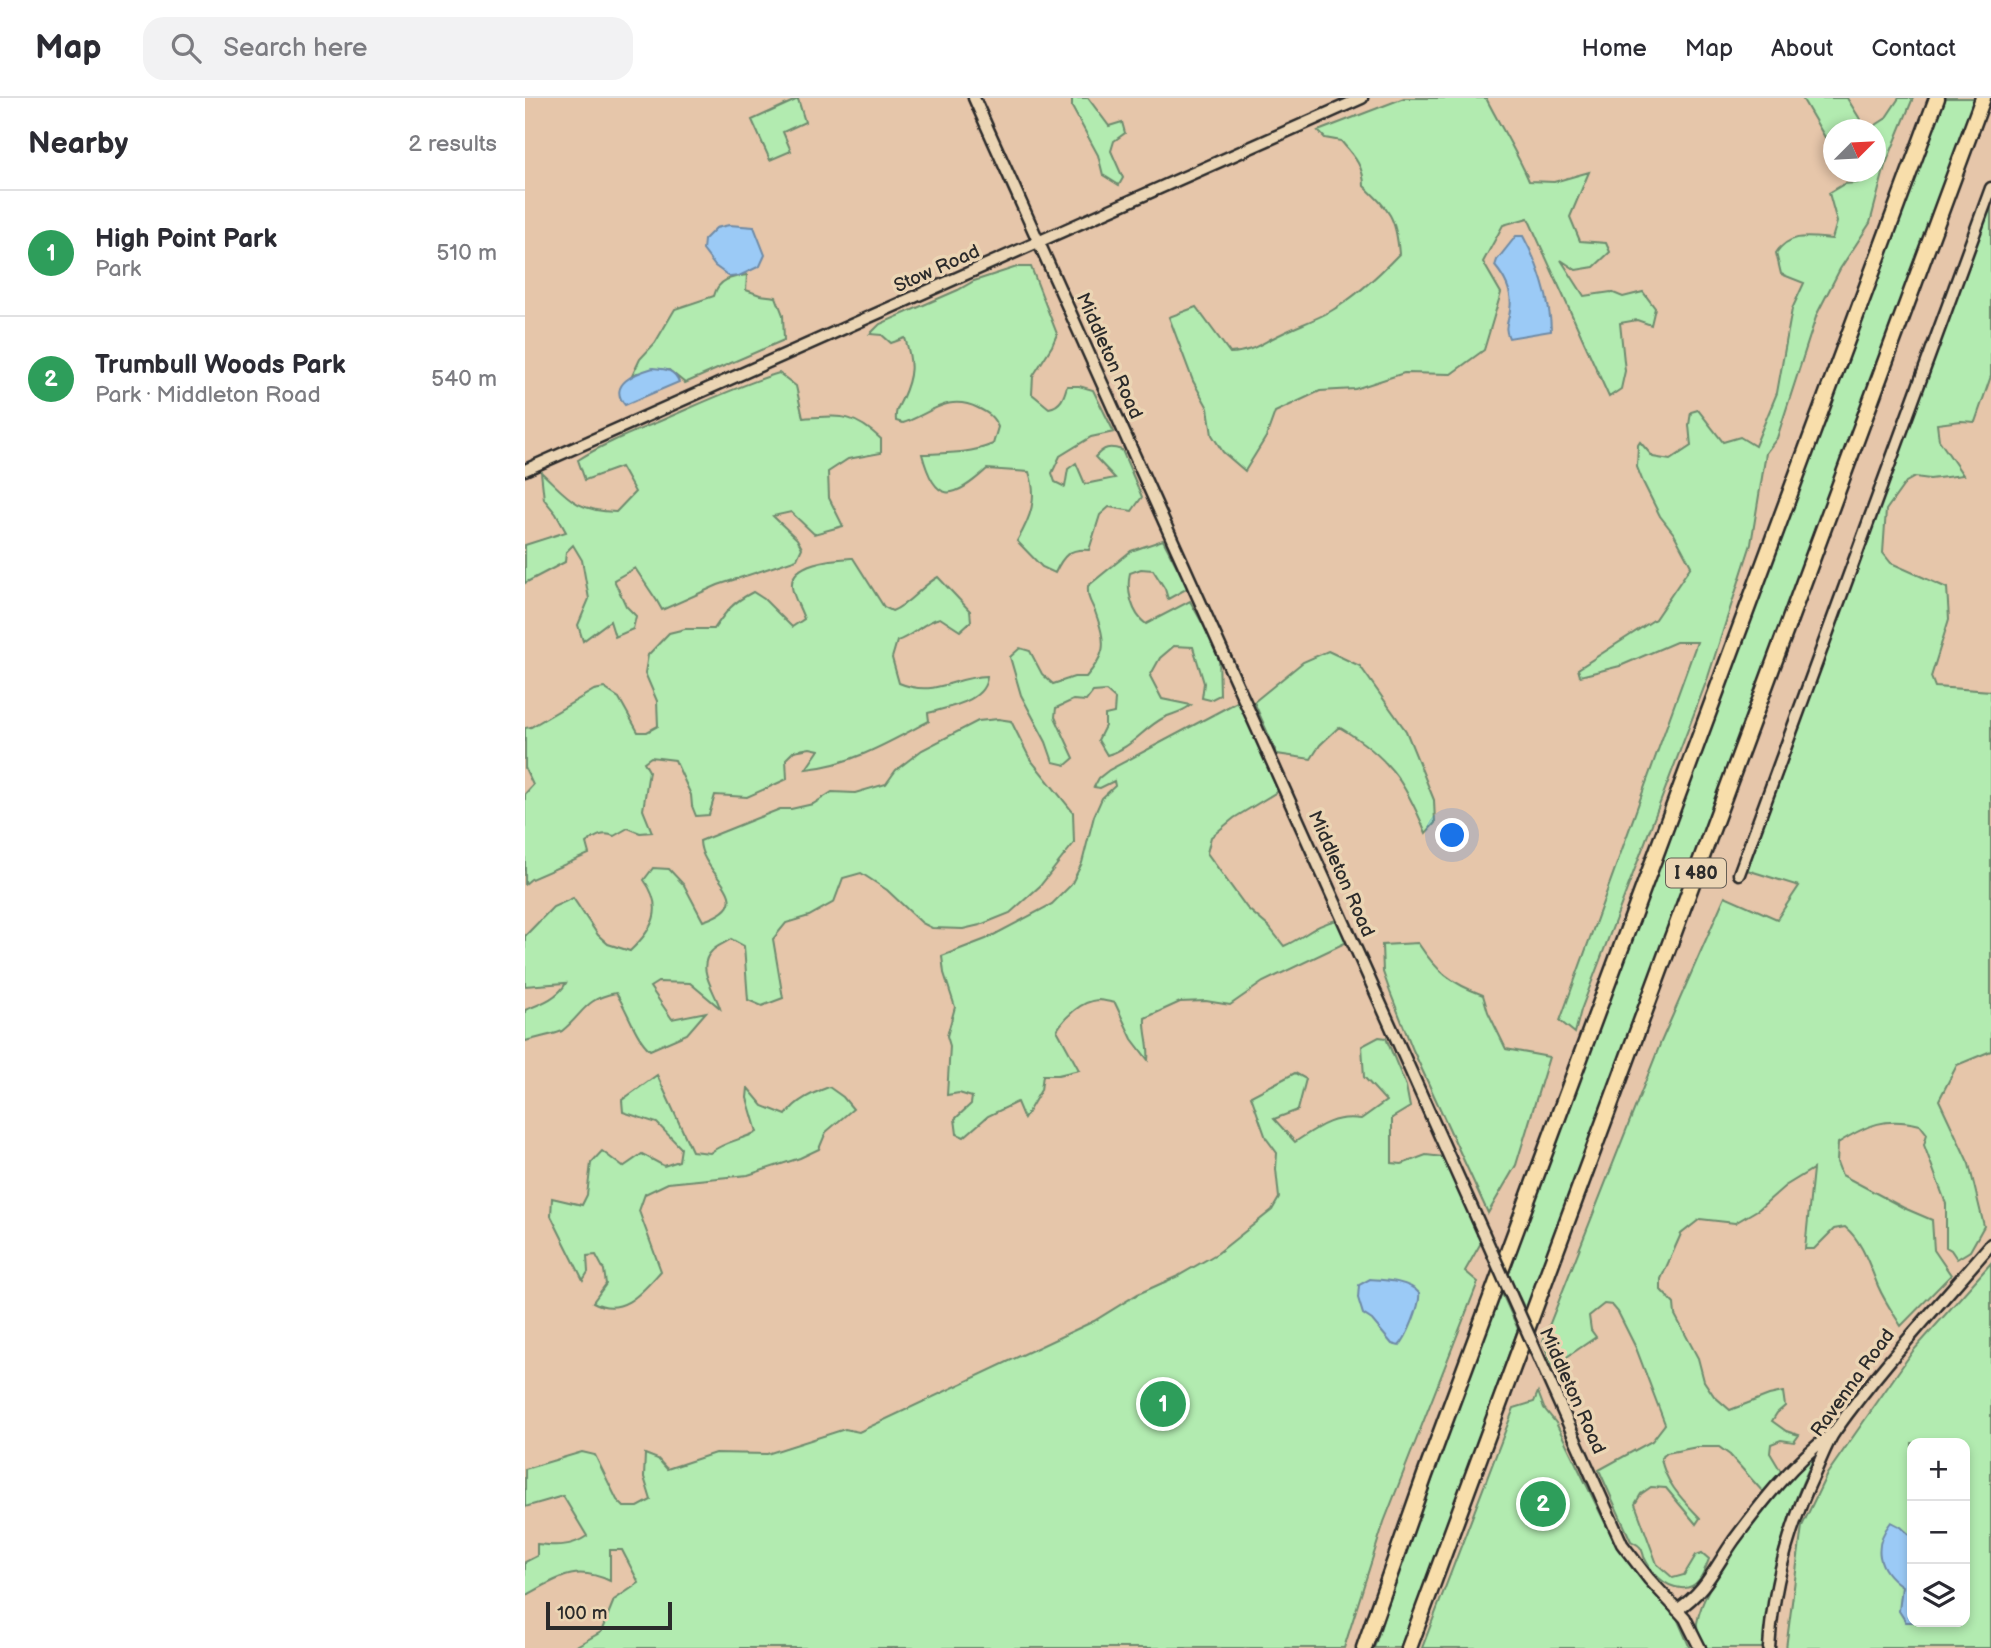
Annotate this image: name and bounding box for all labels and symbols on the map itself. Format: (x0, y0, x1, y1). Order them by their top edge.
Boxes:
north arrow (1823, 119, 1886, 182)
street label: Stow Road (891, 240, 983, 298)
street label: Middleton Road (1071, 289, 1147, 423)
street label: Middleton Road (1303, 807, 1379, 941)
your location (1435, 818, 1469, 852)
road number: I 480 (1666, 858, 1726, 888)
street label: Middleton Road (1534, 1324, 1610, 1458)
street label: Ravenna Road (1806, 1325, 1900, 1441)
pin: 1 (1140, 1378, 1186, 1430)
pin: 2 (1520, 1478, 1566, 1530)
scale bar (546, 1599, 672, 1631)

